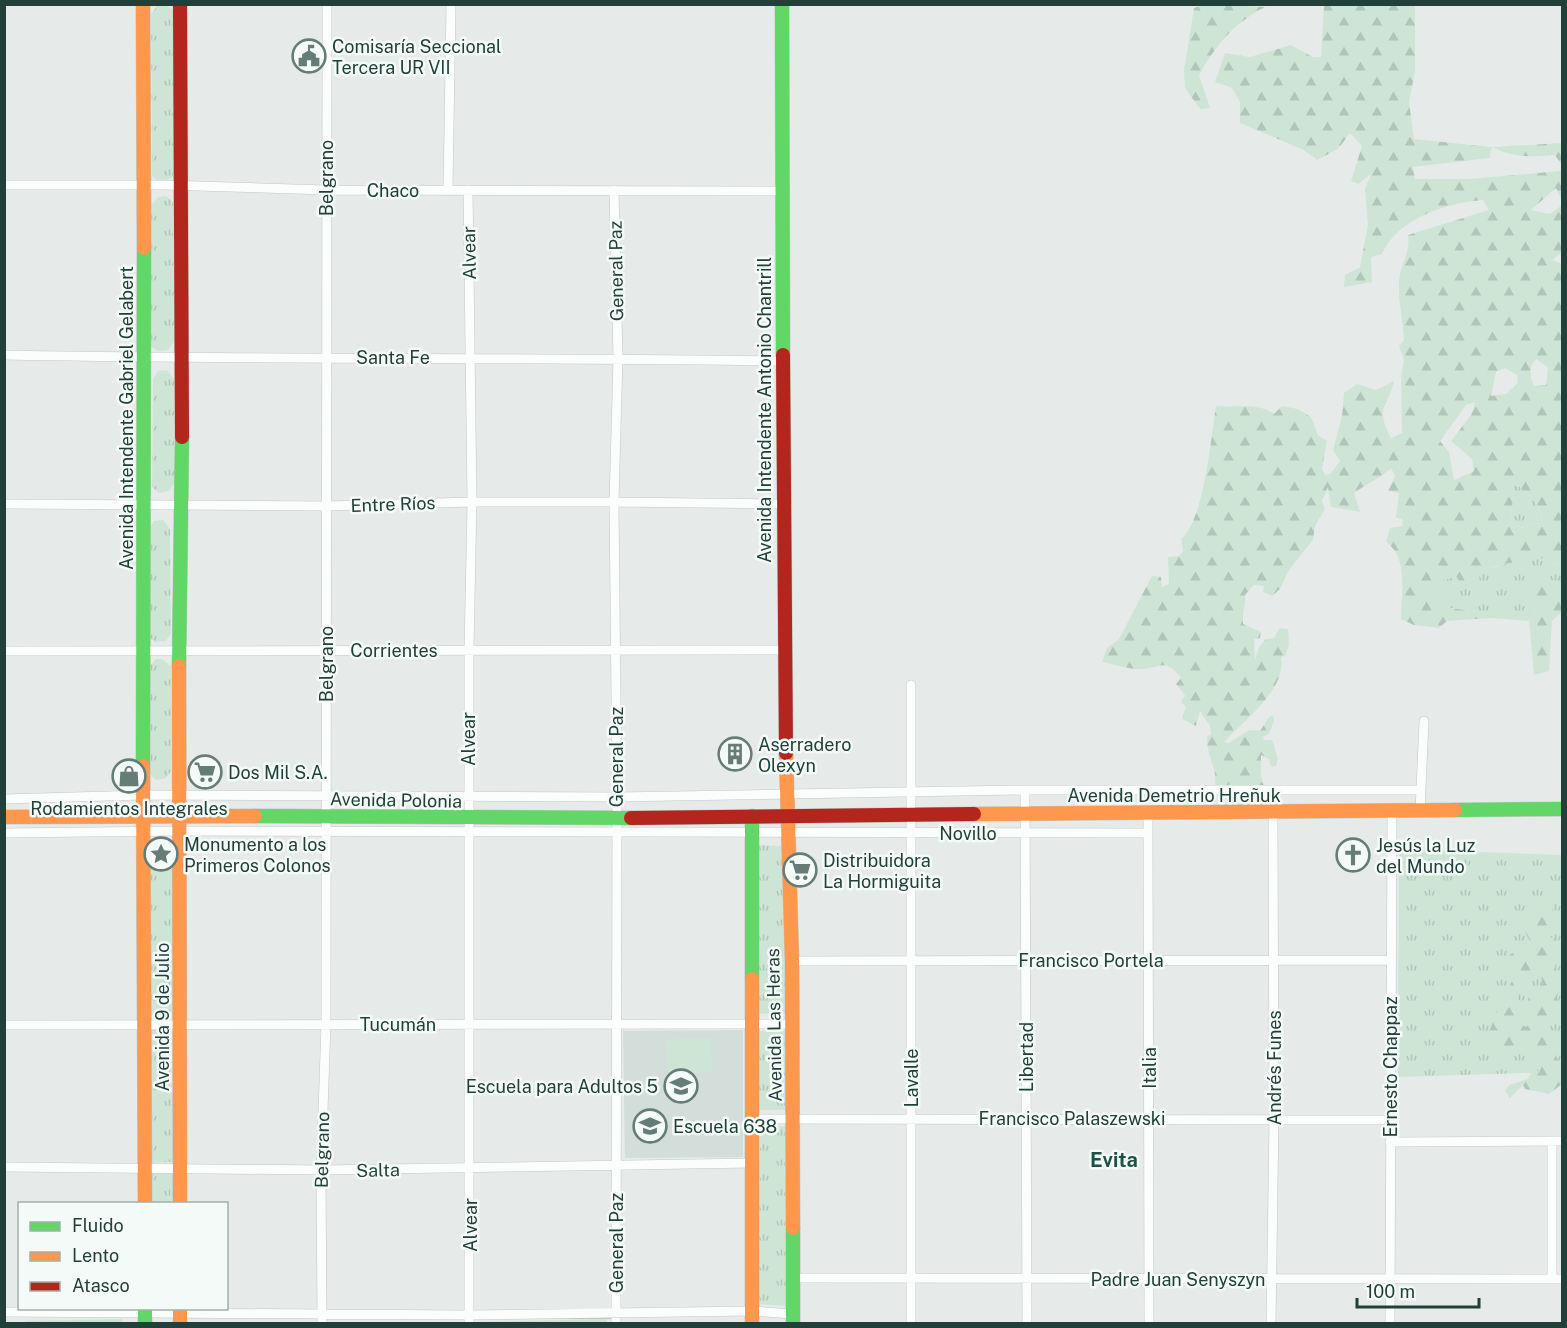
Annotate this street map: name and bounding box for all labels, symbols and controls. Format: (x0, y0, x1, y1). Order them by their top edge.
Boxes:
place label: Comisaría Seccional Tercera UR VII (332, 36, 501, 78)
public building icon: Comisaría Seccional Tercera UR VII (291, 38, 327, 74)
street label: Belgrano (316, 140, 337, 216)
street label: Chaco (367, 180, 419, 201)
street label: General Paz (605, 221, 627, 321)
street label: Alvear (458, 226, 480, 280)
street label: Avenida Intendente Antonio Chantrill (754, 257, 775, 563)
street label: Avenida Intendente Gabriel Gelabert (116, 266, 137, 570)
street label: Santa Fe (356, 347, 430, 368)
street label: Entre Ríos (350, 492, 436, 516)
street label: Belgrano (316, 626, 337, 702)
street label: Corrientes (350, 640, 438, 661)
street label: General Paz (606, 707, 627, 807)
street label: Alvear (458, 712, 479, 766)
place label: Aserradero Olexyn (758, 734, 852, 776)
building icon: Aserradero Olexyn (717, 736, 753, 772)
supermarket icon: Dos Mil S.A. (187, 754, 223, 790)
shop icon: Rodamientos Integrales (111, 758, 147, 794)
place label: Dos Mil S.A. (228, 762, 328, 783)
street label: Avenida Demetrio Hreñuk (1067, 785, 1281, 806)
street label: Avenida Polonia (330, 788, 462, 812)
place label: Rodamientos Integrales (30, 798, 228, 819)
street label: Novillo (939, 823, 997, 844)
place label: Monumento a los Primeros Colonos (184, 834, 331, 876)
place label: Jesús la Luz del Mundo (1376, 835, 1475, 877)
place icon: Monumento a los Primeros Colonos (143, 836, 179, 872)
church icon: Jesús la Luz del Mundo (1335, 837, 1371, 873)
place label: Distribuidora La Hormiguita (823, 850, 941, 892)
supermarket icon: Distribuidora La Hormiguita (782, 852, 818, 888)
street label: Avenida 9 de Julio (152, 943, 173, 1091)
street label: Avenida Las Heras (762, 948, 786, 1102)
street label: Francisco Portela (1018, 950, 1164, 971)
street label: Ernesto Chappaz (1380, 996, 1401, 1138)
street label: Andrés Funes (1264, 1010, 1285, 1126)
street label: Tucumán (360, 1014, 436, 1035)
street label: Libertad (1016, 1022, 1037, 1092)
street label: Italia (1139, 1047, 1160, 1089)
street label: Lavalle (901, 1049, 922, 1107)
school or university icon: Escuela para Adultos 5 (663, 1068, 699, 1104)
place label: Escuela para Adultos 5 (466, 1076, 658, 1097)
school or university icon: Escuela 638 (632, 1108, 668, 1144)
street label: Francisco Palaszewski (979, 1108, 1165, 1129)
street label: Belgrano (311, 1112, 333, 1188)
place label: Escuela 638 (673, 1116, 777, 1137)
district label: Evita (1090, 1148, 1138, 1172)
street label: Salta (356, 1159, 400, 1181)
street label: General Paz (606, 1193, 627, 1293)
street label: Alvear (460, 1198, 481, 1252)
legend (18, 1202, 228, 1310)
text: Fluido (72, 1215, 124, 1236)
text: Lento (72, 1245, 119, 1266)
street label: Padre Juan Senyszyn (1091, 1269, 1265, 1290)
scale bar (1357, 1271, 1478, 1309)
text: Atasco (72, 1275, 130, 1296)
text: 100 m (1366, 1281, 1415, 1302)

